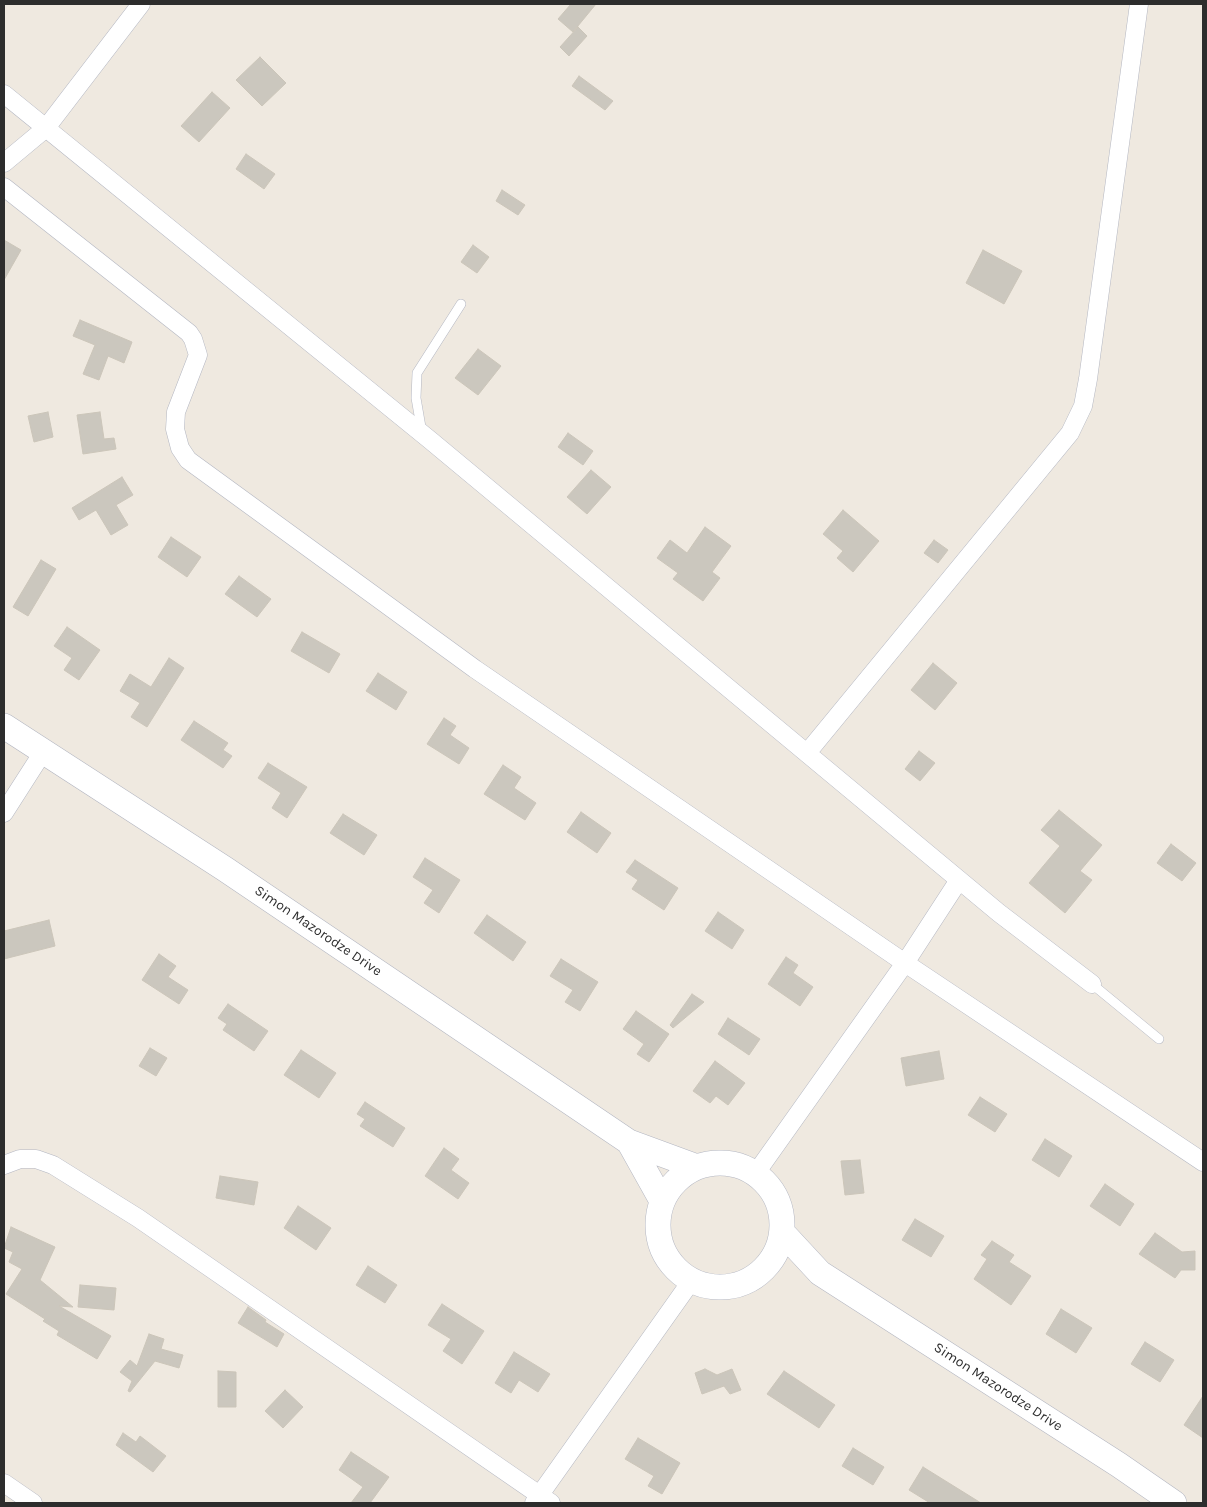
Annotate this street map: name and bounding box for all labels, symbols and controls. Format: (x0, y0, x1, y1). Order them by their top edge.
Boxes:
street label: Simon Mazorodze Drive (251, 882, 385, 980)
street label: Simon Mazorodze Drive (931, 1339, 1065, 1435)

